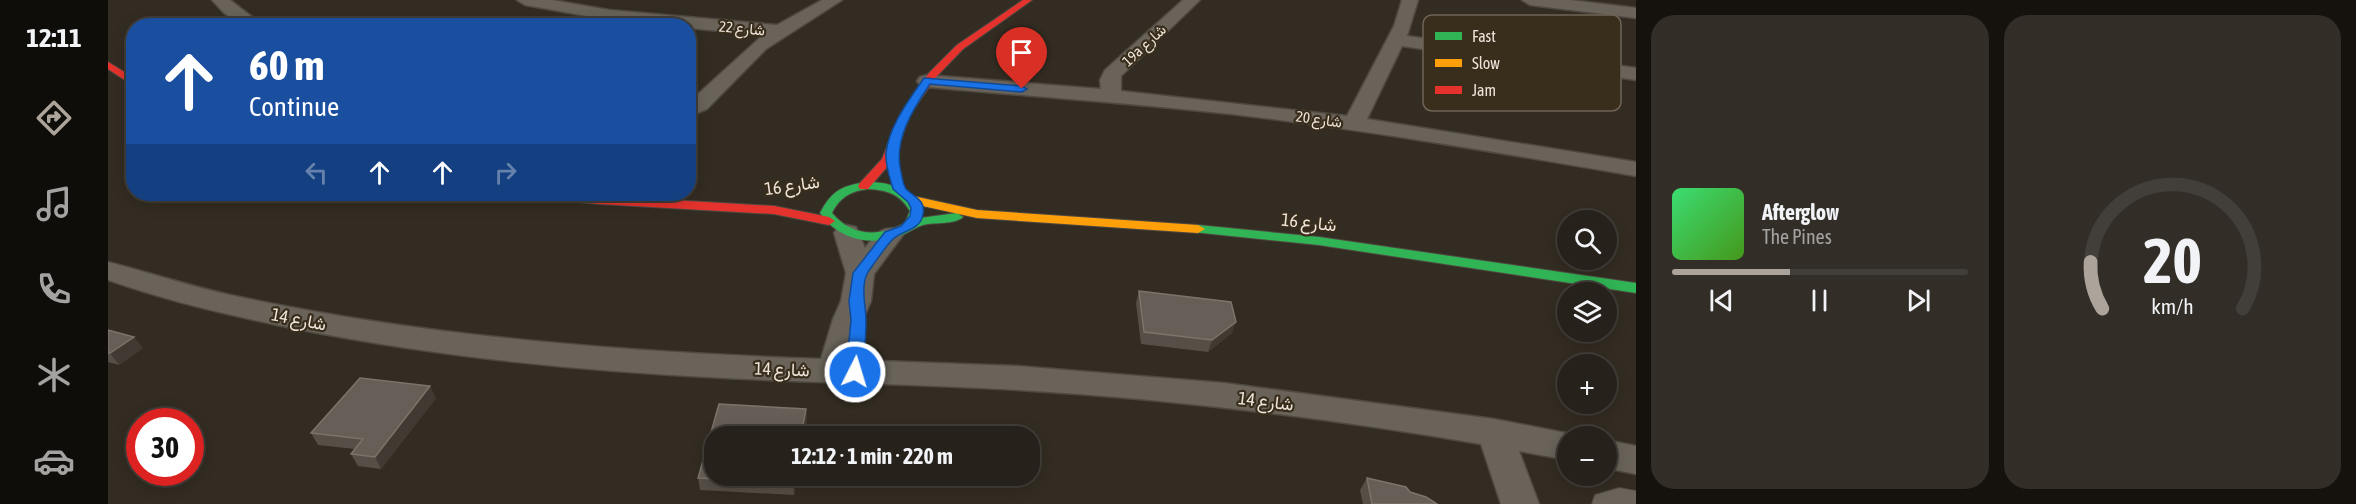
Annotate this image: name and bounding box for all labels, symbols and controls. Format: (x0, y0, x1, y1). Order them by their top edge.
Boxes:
legend (1423, 15, 1621, 111)
street label: شارع 22 (718, 18, 766, 41)
street label: 19a شارع (1119, 20, 1171, 72)
text: 12:11 (26, 22, 82, 53)
pin (996, 27, 1047, 89)
text: Fast (1472, 27, 1496, 45)
icon: arrive (1005, 36, 1038, 69)
text: 60 m (249, 41, 324, 89)
icon: ahead (150, 42, 228, 120)
text: Slow (1472, 54, 1500, 72)
text: Jam (1472, 81, 1496, 99)
text: Continue (249, 91, 339, 122)
icon: directions (33, 97, 75, 139)
street label: شارع 20 (1294, 107, 1343, 134)
icon: left (300, 156, 333, 189)
icon: ahead (363, 156, 396, 189)
icon: ahead (426, 156, 459, 189)
icon: right (489, 156, 522, 189)
street label: شارع 16 (763, 171, 821, 201)
icon: music (33, 183, 75, 225)
text: Afterglow (1762, 199, 1839, 225)
street label: شارع 16 (1280, 209, 1338, 237)
map controls (1557, 210, 1617, 486)
button: search (1557, 210, 1617, 270)
text: The Pines (1762, 225, 1832, 248)
text: 20 (2143, 225, 2202, 296)
icon: phone (33, 268, 75, 310)
button: layers (1557, 282, 1617, 342)
icon: previous (1705, 284, 1738, 317)
icon: pause (1803, 284, 1836, 317)
icon: next (1902, 284, 1935, 317)
text: km/h (2151, 294, 2194, 319)
street label: شارع 14 (269, 303, 328, 337)
position arrow (823, 340, 887, 404)
icon: climate (33, 354, 75, 396)
button: + (1557, 354, 1617, 414)
street label: شارع 14 (754, 358, 810, 382)
street label: شارع 14 (1237, 387, 1295, 417)
speed limit sign: 30 (126, 408, 204, 486)
button: − (1557, 426, 1617, 486)
icon: car (33, 440, 75, 482)
text: 12:12 · 1 min · 220 m (791, 443, 953, 469)

